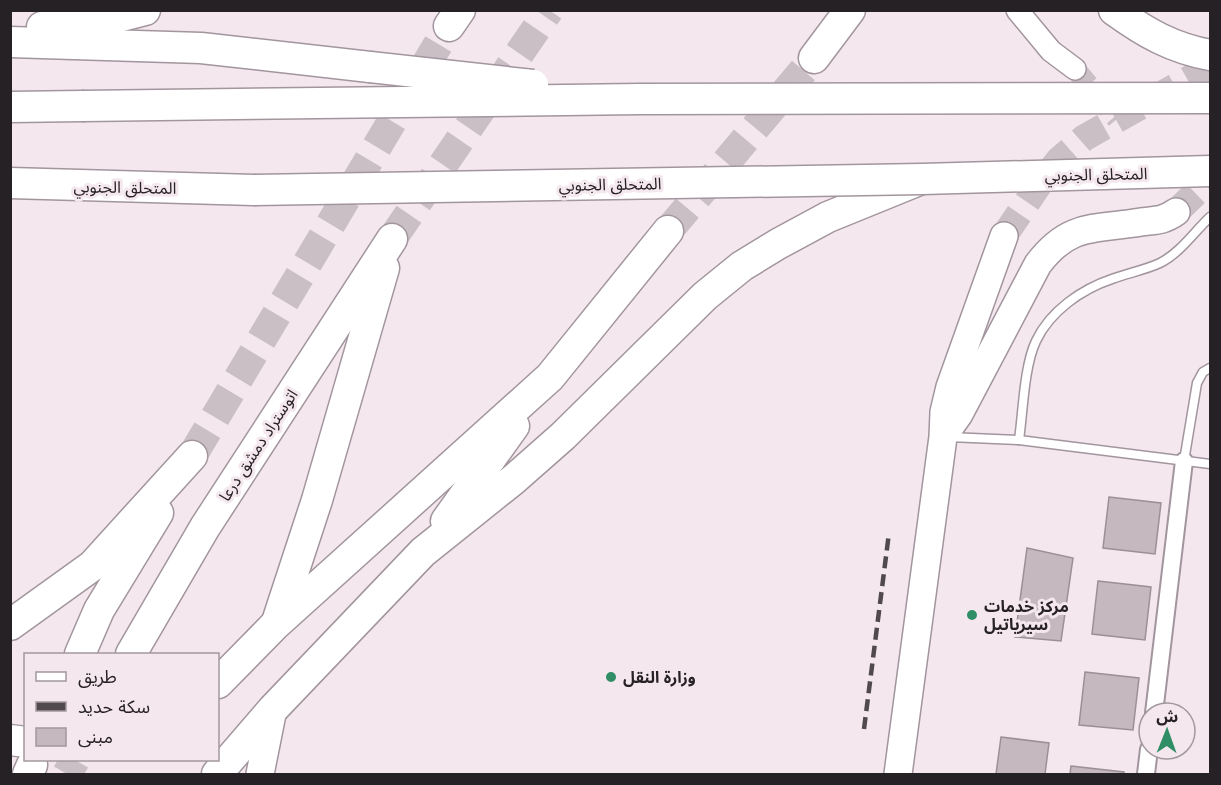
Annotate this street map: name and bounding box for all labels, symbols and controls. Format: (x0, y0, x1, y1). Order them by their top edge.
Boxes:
street label: المتحلق الجنوبي (1044, 165, 1148, 188)
street label: المتحلق الجنوبي (558, 175, 662, 198)
street label: المتحلق الجنوبي (73, 178, 177, 201)
street label: اتوستراد دمشق درعا (216, 386, 302, 505)
place label: مركز خدمات سيرياتيل (984, 598, 1069, 634)
marker: مركز خدمات سيرياتيل (965, 608, 979, 622)
legend (24, 653, 219, 761)
text: طريق (78, 667, 117, 688)
place label: وزارة النقل (623, 669, 696, 687)
marker: وزارة النقل (604, 670, 618, 684)
text: سكة حديد (78, 697, 150, 717)
north arrow (1137, 701, 1197, 761)
text: ش (1156, 708, 1178, 726)
text: مبنى (78, 727, 113, 748)

